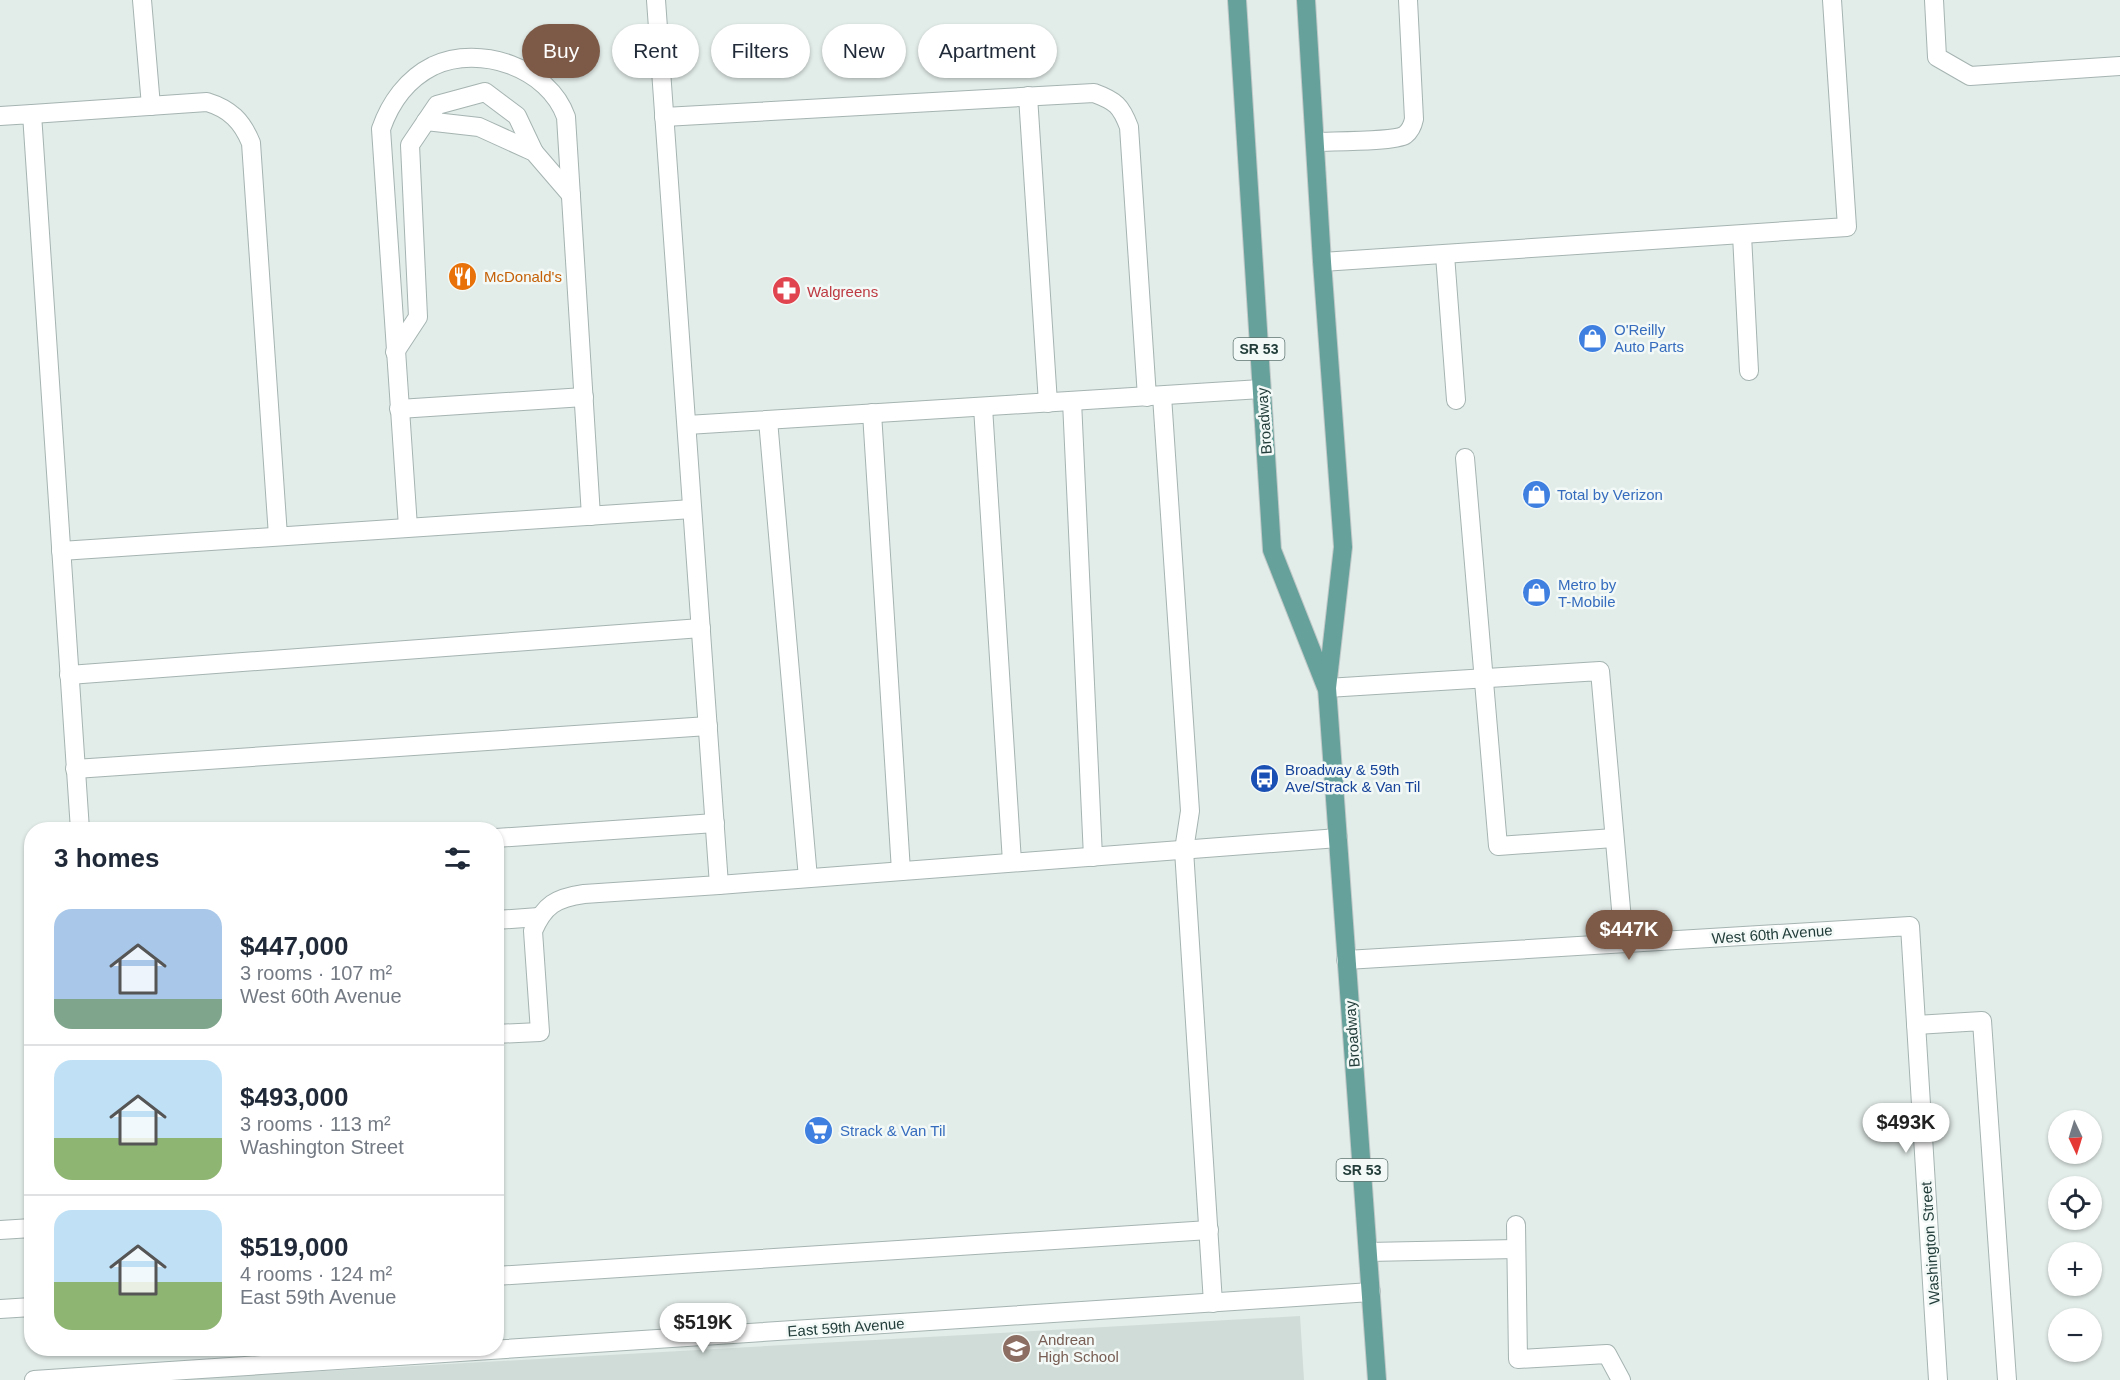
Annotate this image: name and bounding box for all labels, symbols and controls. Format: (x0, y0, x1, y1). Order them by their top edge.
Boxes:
chip: Buy (522, 24, 600, 78)
chip: Rent (612, 24, 699, 78)
chip: Filters (711, 24, 810, 78)
chip: New (822, 24, 906, 78)
chip: Apartment (918, 24, 1057, 78)
restaurant icon: McDonald's (447, 260, 479, 292)
place label: McDonald's (484, 268, 562, 285)
pharmacy icon: Walgreens (770, 275, 802, 307)
place label: Walgreens (807, 283, 878, 300)
place label: O'Reilly Auto Parts (1614, 321, 1684, 355)
shop icon: O'Reilly Auto Parts (1577, 322, 1609, 354)
road number: SR 53 (1234, 338, 1284, 360)
street label: Broadway (1253, 387, 1275, 455)
shop icon: Total by Verizon (1520, 478, 1552, 510)
place label: Total by Verizon (1557, 486, 1663, 503)
place label: Metro by T-Mobile (1558, 576, 1617, 610)
shop icon: Metro by T-Mobile (1521, 577, 1553, 609)
place label: Broadway & 59th Ave/Strack & Van Til (1285, 761, 1420, 795)
bus stop icon: Broadway & 59th Ave/Strack & Van Til (1248, 762, 1280, 794)
icon: filters (441, 842, 474, 875)
text: 3 homes (54, 843, 160, 873)
pin: $447K (1587, 910, 1671, 961)
text: $447K (1600, 918, 1658, 940)
street label: West 60th Avenue (1711, 921, 1833, 947)
text: $447,000 (240, 931, 348, 961)
icon: home (102, 933, 174, 1005)
text: 3 rooms · 107 m² (240, 962, 392, 984)
text: West 60th Avenue (240, 985, 402, 1007)
street label: Broadway (1341, 1000, 1363, 1068)
text: $493,000 (240, 1082, 348, 1112)
icon: home (102, 1084, 174, 1156)
pin: $493K (1864, 1103, 1948, 1154)
north arrow (2048, 1110, 2102, 1164)
map controls (2048, 1110, 2102, 1362)
text: $493K (1877, 1111, 1935, 1133)
text: 3 rooms · 113 m² (240, 1113, 391, 1135)
supermarket icon: Strack & Van Til (803, 1114, 835, 1146)
place label: Strack & Van Til (840, 1122, 946, 1139)
text: Washington Street (240, 1136, 404, 1158)
road number: SR 53 (1336, 1159, 1388, 1181)
button: locate (2048, 1176, 2102, 1230)
street label: Washington Street (1917, 1180, 1943, 1305)
text: $519,000 (240, 1232, 348, 1262)
icon: home (102, 1234, 174, 1306)
button: + (2048, 1242, 2102, 1296)
text: 4 rooms · 124 m² (240, 1263, 392, 1285)
text: East 59th Avenue (240, 1286, 396, 1308)
pin: $519K (661, 1303, 745, 1354)
button: − (2048, 1308, 2102, 1362)
text: $519K (674, 1311, 732, 1333)
street label: East 59th Avenue (787, 1314, 905, 1340)
place label: Andrean High School (1038, 1331, 1119, 1365)
school or university icon: Andrean High School (1001, 1332, 1033, 1364)

